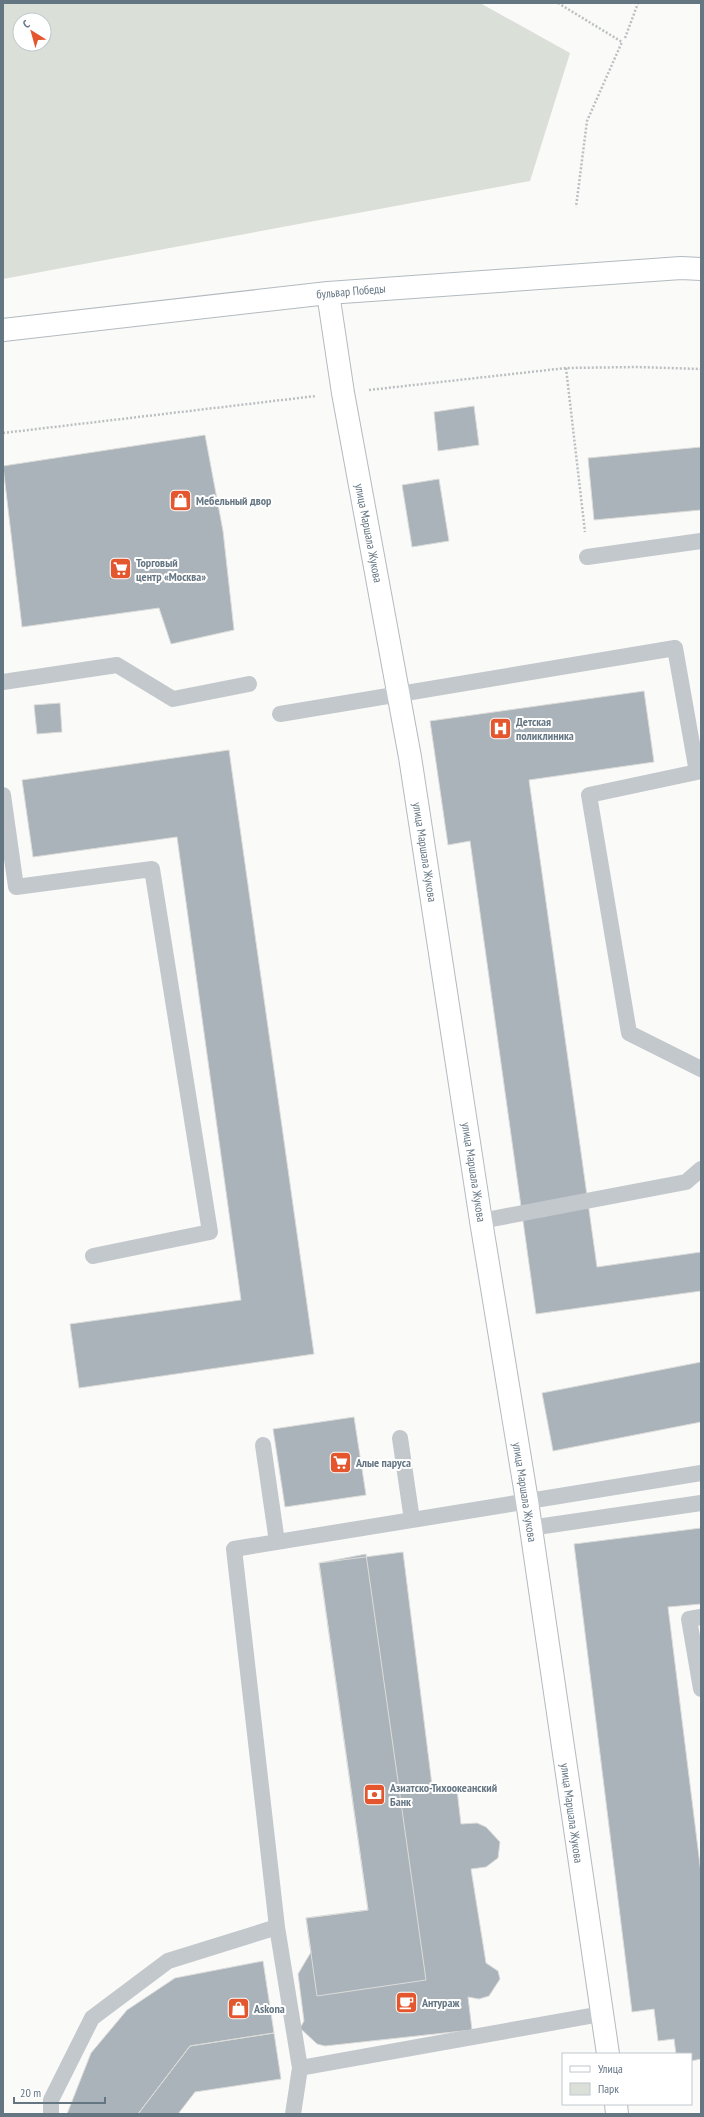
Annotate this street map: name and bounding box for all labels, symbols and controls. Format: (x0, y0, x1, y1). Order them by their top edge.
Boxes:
north arrow (12, 12, 52, 52)
text: С (20, 17, 32, 31)
street label: бульвар Победы (316, 281, 386, 301)
street label: улица Маршала Жукова (352, 482, 386, 584)
shop icon: Мебельный двор (167, 487, 193, 513)
place label: Мебельный двор (196, 493, 272, 508)
place label: Торговый центр «Москва» (136, 555, 206, 584)
supermarket icon: Торговый центр «Москва» (108, 556, 134, 582)
place label: Детская поликлиника (516, 714, 574, 743)
hospital icon: Детская поликлиника (487, 715, 513, 741)
street label: улица Маршала Жукова (410, 801, 440, 903)
street label: улица Маршала Жукова (459, 1121, 489, 1223)
street label: улица Маршала Жукова (510, 1441, 540, 1543)
supermarket icon: Алые паруса (327, 1449, 353, 1475)
place label: Алые паруса (355, 1455, 411, 1470)
street label: улица Маршала Жукова (558, 1762, 586, 1864)
place label: Азиатско-Тихоокеанский Банк (389, 1780, 497, 1809)
bank icon: Азиатско-Тихоокеанский Банк (362, 1781, 388, 1807)
cafe icon: Антураж (393, 1989, 419, 2015)
shop icon: Askona (225, 1995, 251, 2021)
place label: Антураж (421, 1995, 460, 2010)
place label: Askona (253, 2001, 285, 2016)
legend (562, 2053, 692, 2105)
text: Улица (598, 2061, 623, 2076)
scale bar (14, 2079, 105, 2105)
text: Парк (598, 2081, 619, 2096)
text: 20 m (20, 2085, 41, 2100)

